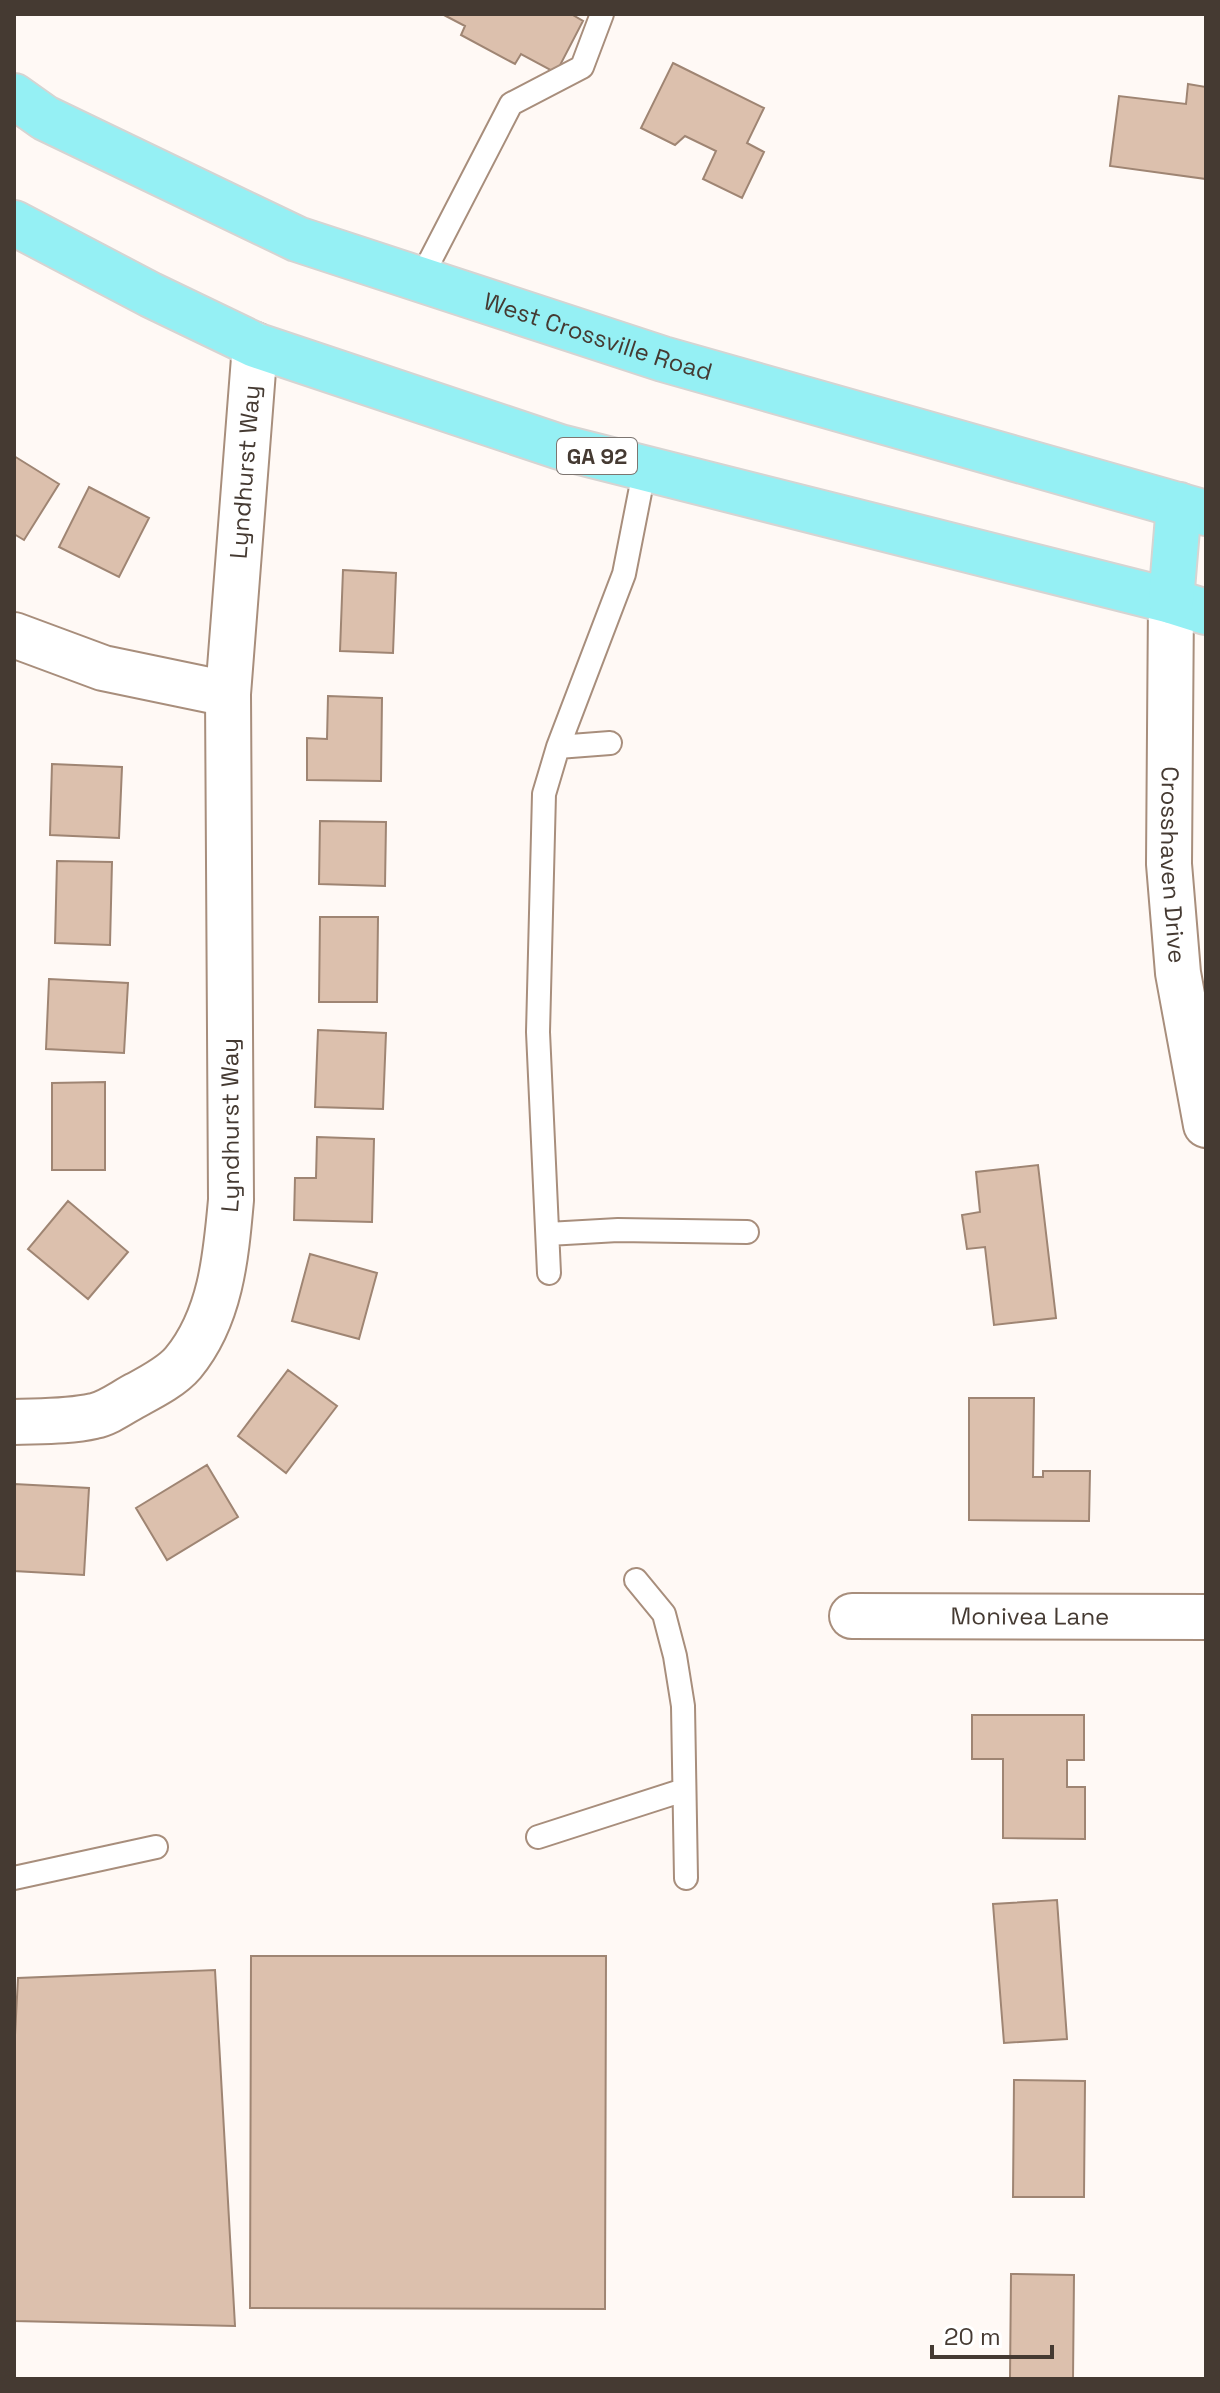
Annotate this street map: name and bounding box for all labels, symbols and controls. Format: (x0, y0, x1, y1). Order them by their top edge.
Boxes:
street label: West Crossville Road (480, 285, 716, 387)
street label: Lyndhurst Way (222, 384, 267, 560)
road number: GA 92 (557, 438, 637, 474)
street label: Crosshaven Drive (1154, 766, 1193, 964)
street label: Lyndhurst Way (214, 1038, 246, 1214)
street label: Monivea Lane (951, 1600, 1109, 1632)
scale bar (932, 2309, 1052, 2359)
text: 20 m (944, 2321, 1001, 2352)

